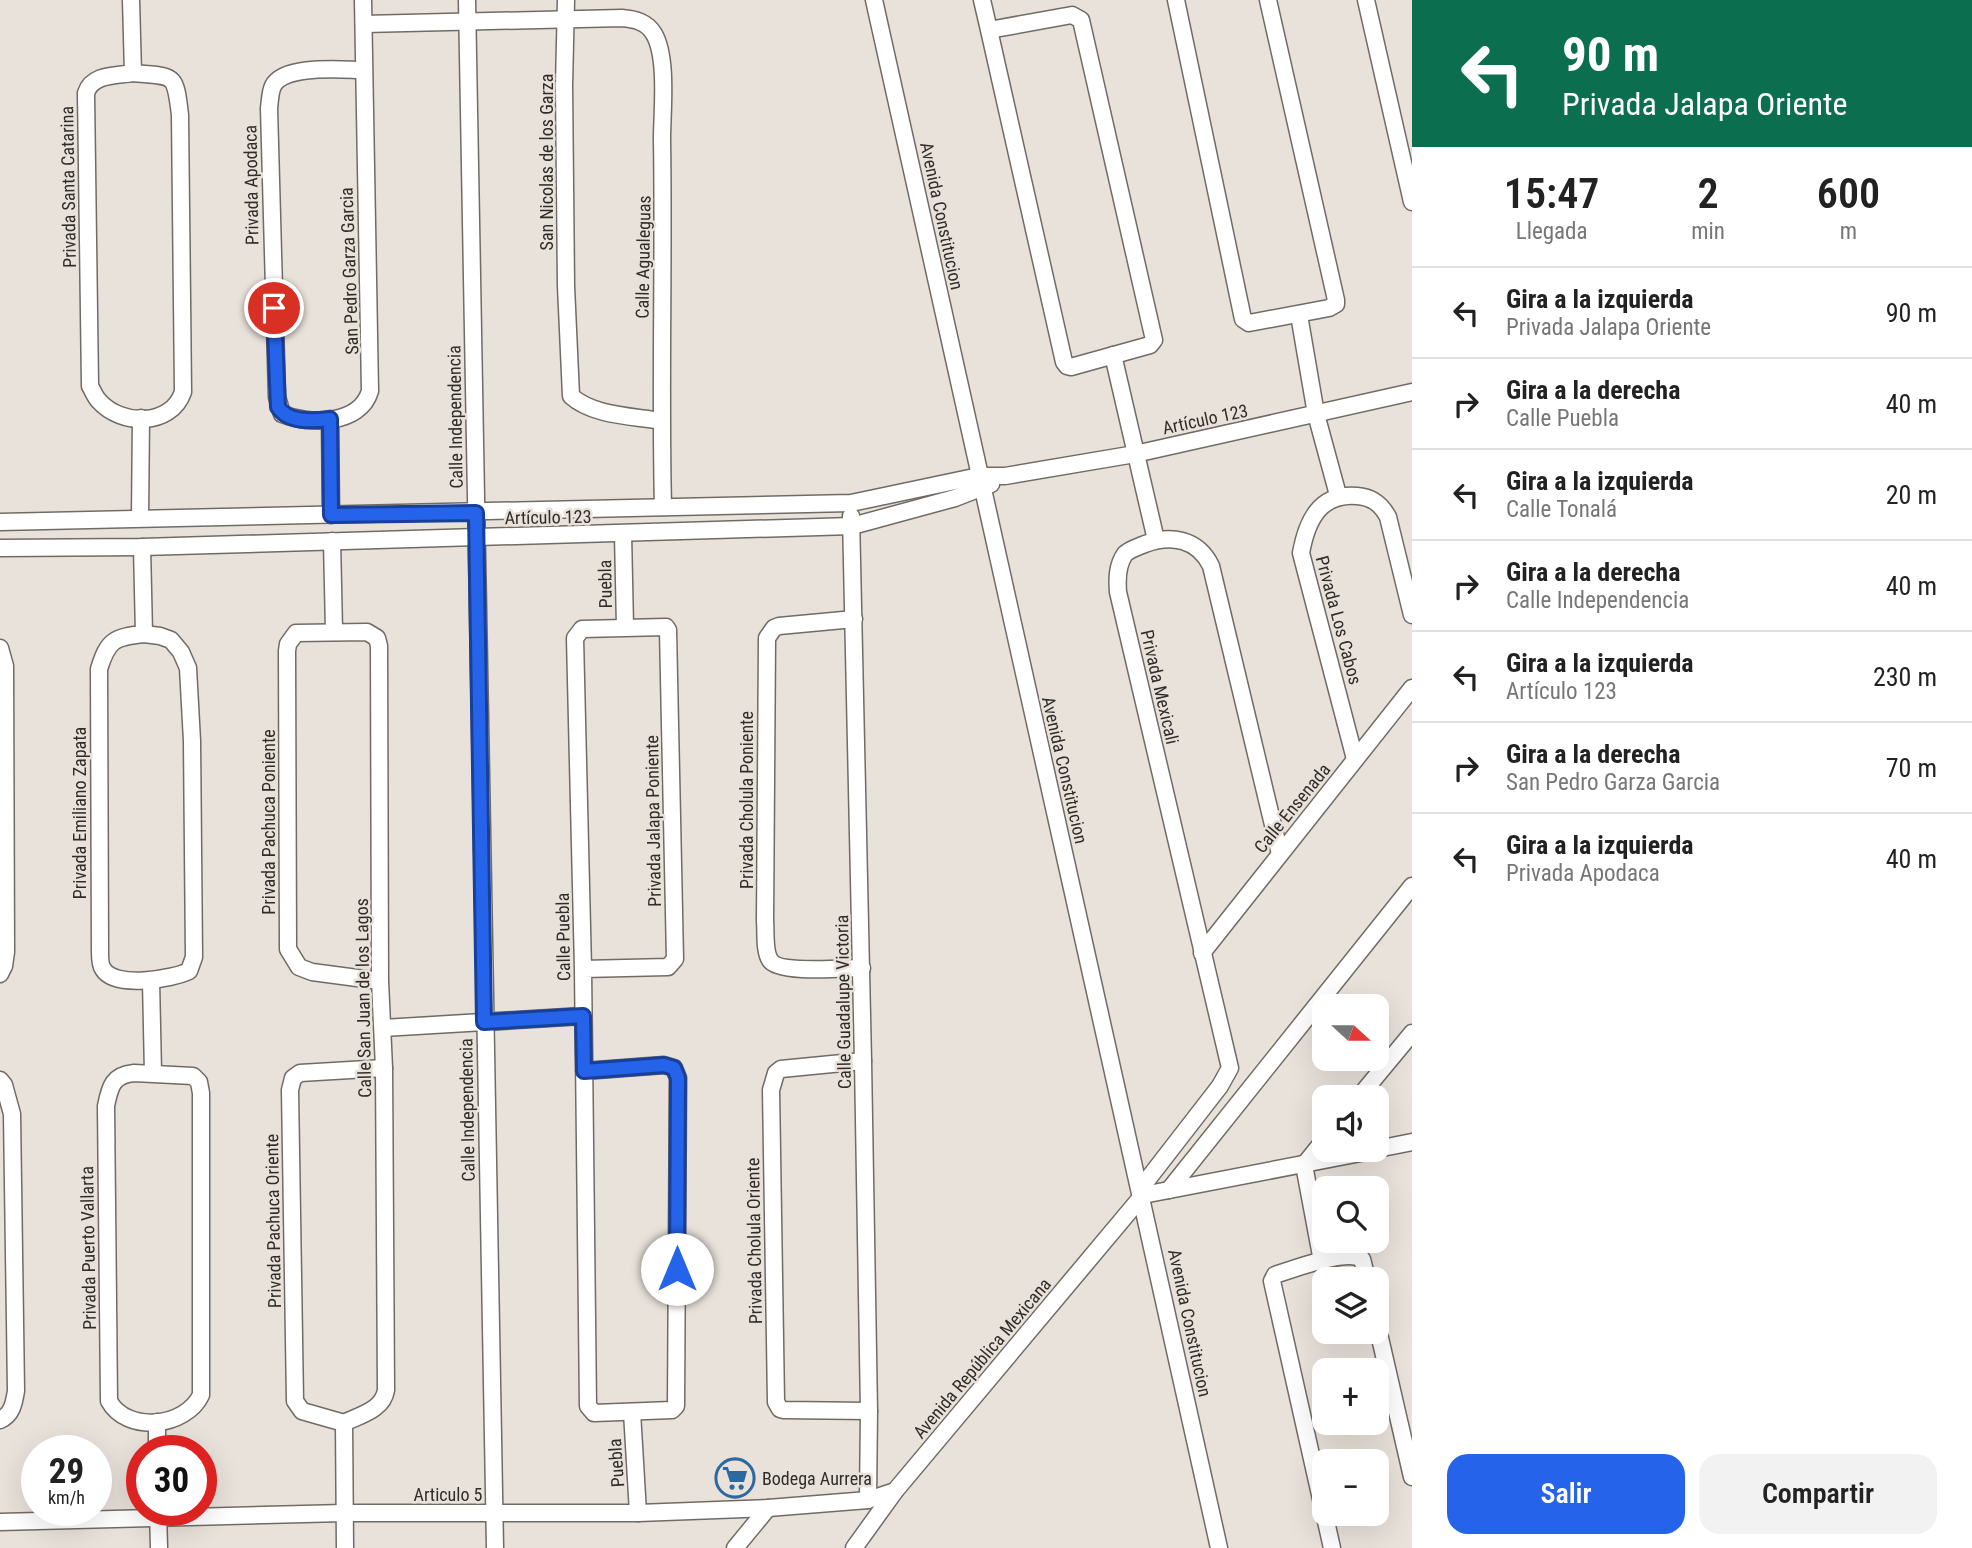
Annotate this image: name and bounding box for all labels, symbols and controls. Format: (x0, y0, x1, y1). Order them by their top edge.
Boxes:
text: 90 m (1562, 26, 1659, 83)
icon: left (1447, 28, 1538, 119)
street label: San Nicolas de los Garza (536, 74, 557, 250)
text: Privada Jalapa Oriente (1562, 85, 1847, 123)
street label: Privada Santa Catarina (56, 106, 80, 268)
street label: Privada Apodaca (239, 125, 263, 245)
street label: Avenida Constitucion (916, 140, 968, 292)
text: 15:47 (1504, 169, 1599, 218)
text: 2 (1698, 169, 1719, 218)
text: 600 (1817, 169, 1880, 218)
street label: San Pedro Garza Garcia (336, 187, 362, 355)
street label: Calle Agualeguas (631, 195, 655, 319)
text: Llegada (1516, 218, 1588, 245)
text: min (1691, 218, 1725, 245)
text: m (1840, 218, 1857, 245)
pin (244, 278, 304, 338)
text: Gira a la izquierda (1506, 284, 1694, 314)
icon: arrive (255, 289, 293, 327)
icon: left (1447, 294, 1485, 332)
text: 90 m (1886, 298, 1937, 328)
text: Privada Jalapa Oriente (1506, 314, 1711, 341)
street label: Calle Independencia (443, 345, 467, 489)
text: Gira a la derecha (1506, 375, 1680, 405)
icon: right (1447, 385, 1485, 423)
text: 40 m (1886, 389, 1937, 419)
street label: Artículo 123 (1160, 400, 1250, 438)
text: Calle Puebla (1506, 405, 1619, 432)
text: Gira a la izquierda (1506, 466, 1694, 496)
icon: left (1447, 476, 1485, 514)
text: 20 m (1886, 480, 1937, 510)
text: Calle Tonalá (1506, 496, 1617, 523)
street label: Artículo 123 (504, 506, 592, 528)
street label: Privada Los Cabos (1312, 553, 1366, 687)
text: Gira a la derecha (1506, 557, 1680, 587)
street label: Puebla (594, 559, 616, 609)
icon: right (1447, 567, 1485, 605)
text: 40 m (1886, 571, 1937, 601)
text: Calle Independencia (1506, 587, 1689, 614)
street label: Privada Mexicali (1137, 628, 1183, 746)
text: Gira a la izquierda (1506, 648, 1694, 678)
icon: left (1447, 658, 1485, 696)
text: 230 m (1873, 662, 1937, 692)
text: Artículo 123 (1506, 678, 1617, 705)
street label: Avenida Constitucion (1038, 694, 1092, 846)
street label: Privada Cholula Poniente (736, 711, 757, 889)
street label: Privada Emiliano Zapata (69, 727, 90, 899)
street label: Privada Pachuca Poniente (258, 729, 279, 915)
street label: Privada Jalapa Poniente (641, 735, 665, 907)
text: Gira a la derecha (1506, 739, 1680, 769)
icon: right (1447, 749, 1485, 787)
text: 70 m (1886, 753, 1937, 783)
street label: Calle Ensenada (1250, 759, 1334, 857)
text: San Pedro Garza Garcia (1506, 769, 1720, 796)
text: Gira a la izquierda (1506, 830, 1694, 860)
icon: left (1447, 840, 1485, 878)
text: 40 m (1886, 844, 1937, 874)
text: Privada Apodaca (1506, 860, 1660, 887)
street label: Calle Puebla (552, 893, 574, 981)
street label: Calle San Juan de los Lagos (351, 898, 375, 1098)
street label: Calle Guadalupe Victoria (831, 915, 855, 1089)
north arrow (1312, 994, 1390, 1071)
map controls (1312, 994, 1389, 1526)
street label: Calle Independencia (455, 1038, 479, 1182)
button: sound (1312, 1085, 1389, 1162)
street label: Privada Pachuca Oriente (261, 1134, 285, 1308)
street label: Privada Cholula Oriente (742, 1158, 766, 1324)
street label: Privada Puerto Vallarta (76, 1166, 100, 1330)
button: search (1312, 1176, 1389, 1253)
position arrow (640, 1232, 714, 1306)
street label: Avenida Constitucion (1164, 1247, 1216, 1399)
button: layers (1312, 1267, 1389, 1344)
street label: Avenida República Mexicana (909, 1274, 1055, 1442)
button: + (1312, 1358, 1389, 1435)
speed limit sign: 30 (126, 1435, 217, 1526)
street label: Puebla (604, 1438, 628, 1488)
button: − (1312, 1449, 1389, 1526)
text: 29 (49, 1451, 84, 1492)
button: Salir (1447, 1454, 1685, 1534)
button: Compartir (1699, 1454, 1937, 1534)
supermarket icon: Bodega Aurrera (714, 1457, 756, 1499)
place label: Bodega Aurrera (762, 1468, 872, 1489)
street label: Articulo 5 (414, 1484, 483, 1505)
text: km/h (48, 1487, 85, 1508)

